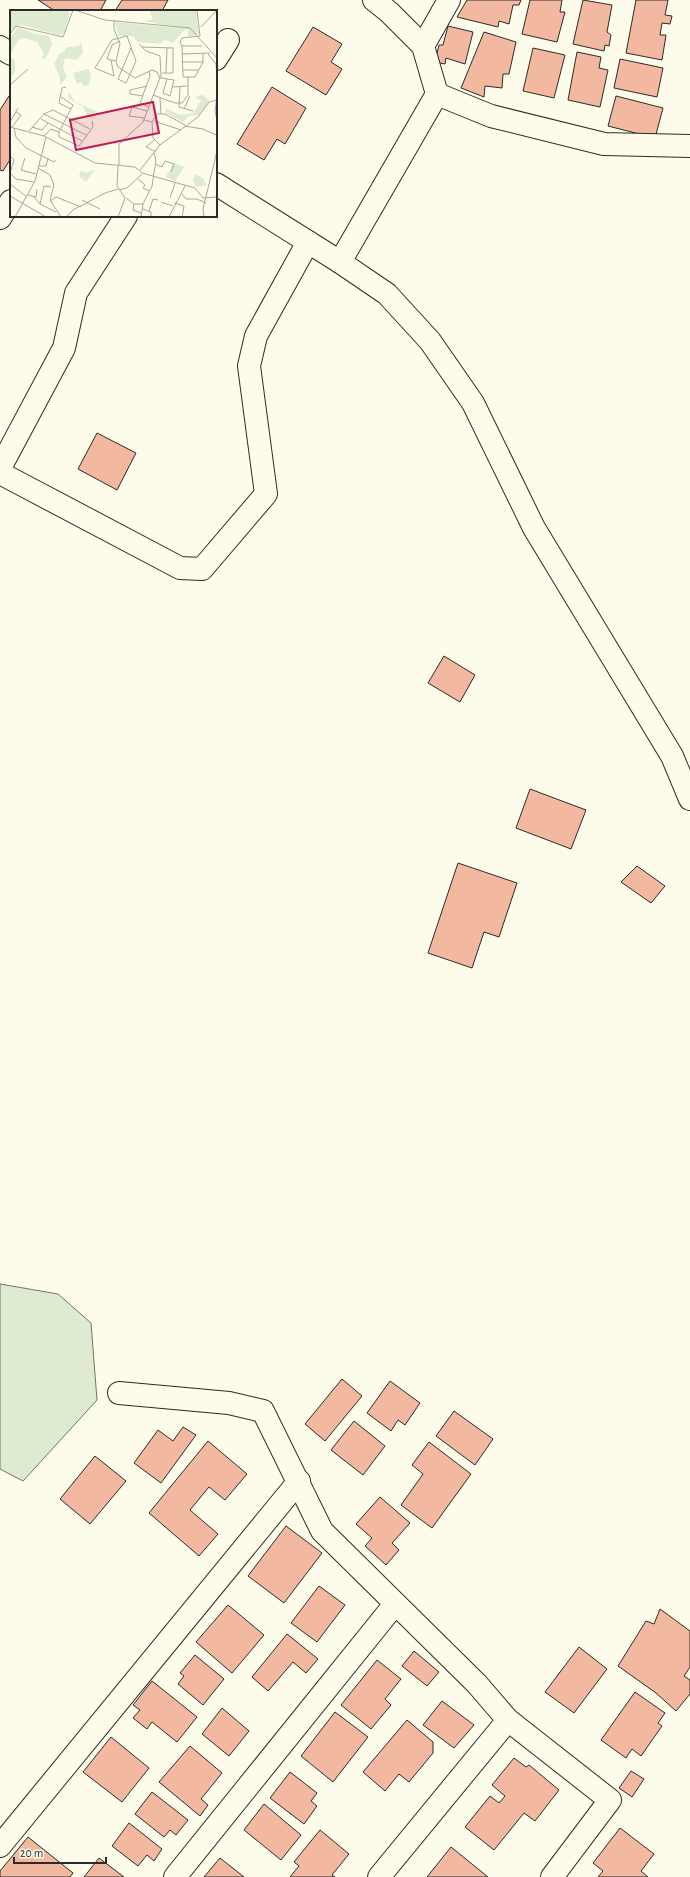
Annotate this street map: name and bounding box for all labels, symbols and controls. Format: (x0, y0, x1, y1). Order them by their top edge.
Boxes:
inset map (10, 10, 217, 217)
scale bar (14, 1839, 106, 1865)
text: 20 m (20, 1847, 43, 1859)

